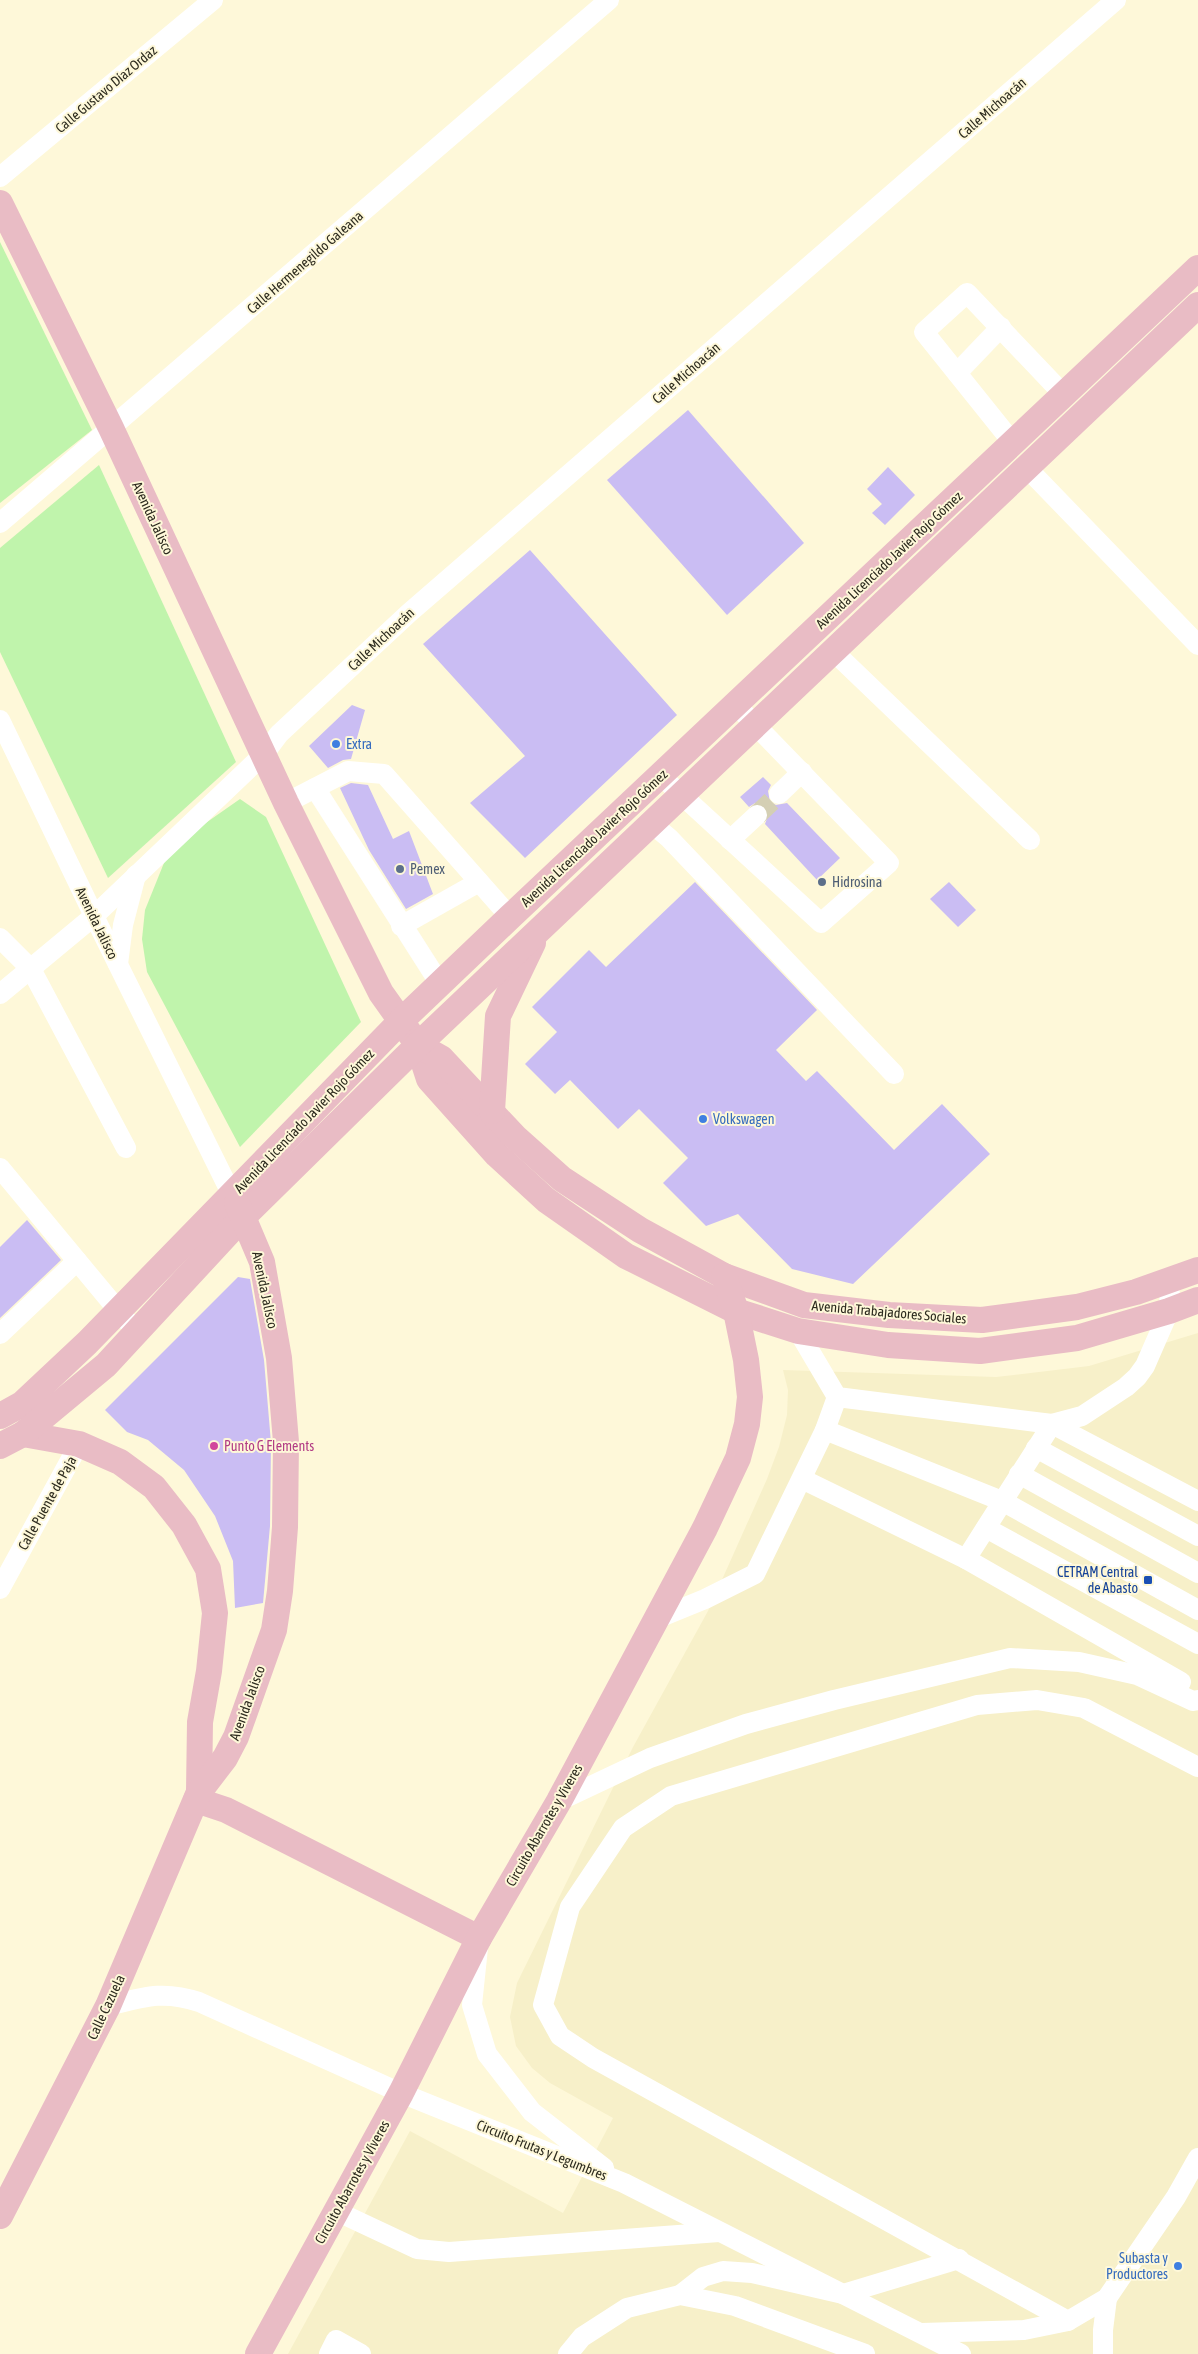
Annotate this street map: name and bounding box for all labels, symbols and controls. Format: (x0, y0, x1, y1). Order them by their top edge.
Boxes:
street label: Calle Gustavo Díaz Ordaz (52, 42, 160, 136)
street label: Calle Michoacán (955, 74, 1029, 142)
street label: Calle Hermenegildo Galeana (244, 207, 366, 317)
street label: Calle Michoacán (649, 339, 723, 407)
street label: Avenida Jalisco (129, 479, 177, 557)
street label: Avenida Licenciado Javier Rojo Gómez (813, 488, 965, 632)
street label: Calle Michoacán (345, 604, 417, 674)
place label: Extra (346, 736, 372, 752)
marker: Extra (330, 738, 342, 750)
street label: Avenida Licenciado Javier Rojo Gómez (518, 766, 670, 910)
place label: Pemex (410, 861, 445, 877)
marker: Pemex (394, 863, 406, 875)
place label: Hidrosina (832, 874, 882, 890)
marker: Hidrosina (816, 876, 828, 888)
street label: Avenida Jalisco (73, 884, 121, 962)
street label: Avenida Licenciado Javier Rojo Gómez (231, 1046, 377, 1196)
place label: Volkswagen (713, 1111, 774, 1127)
marker: Volkswagen (697, 1113, 709, 1125)
street label: Avenida Jalisco (249, 1250, 281, 1330)
street label: Avenida Trabajadores Sociales (811, 1297, 967, 1327)
place label: Punto G Elements (224, 1438, 314, 1454)
marker: Punto G Elements (208, 1440, 220, 1452)
street label: Calle Puente de Paja (15, 1453, 79, 1553)
place label: CETRAM Central de Abasto (1057, 1564, 1138, 1596)
marker: CETRAM Central de Abasto (1142, 1574, 1154, 1586)
street label: Avenida Jalisco (226, 1663, 268, 1743)
street label: Circuito Abarrotes y Víveres (502, 1761, 586, 1889)
street label: Calle Cazuela (84, 1972, 128, 2042)
street label: Circuito Frutas y Legumbres (474, 2117, 610, 2184)
street label: Circuito Abarrotes y Víveres (311, 2118, 393, 2246)
place label: Subasta y Productores (1106, 2250, 1168, 2282)
marker: Subasta y Productores (1172, 2260, 1184, 2272)

